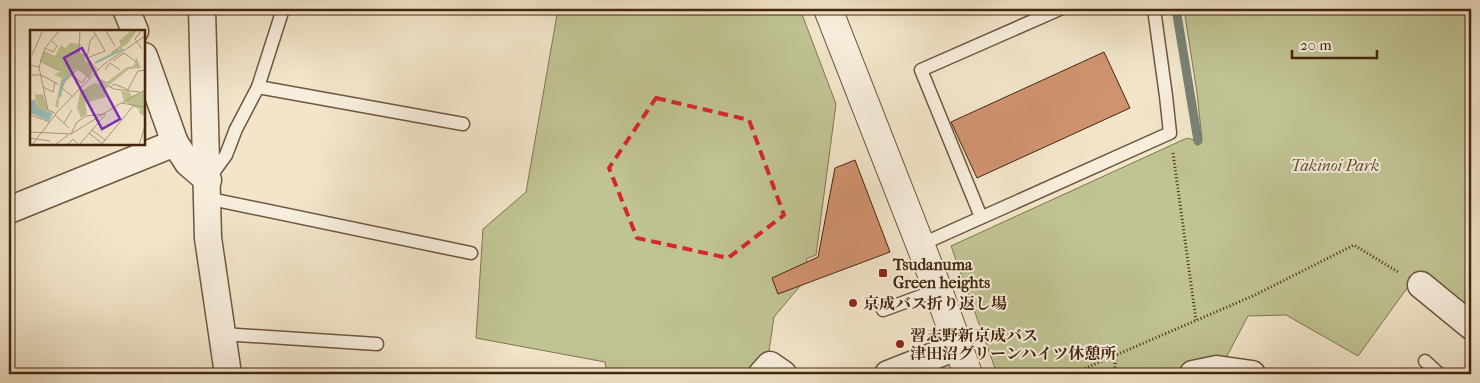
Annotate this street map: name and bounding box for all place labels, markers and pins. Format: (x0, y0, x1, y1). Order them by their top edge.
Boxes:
place label: Tsudanuma Green heights (892, 255, 990, 293)
marker: Tsudanuma Green heights (877, 267, 889, 279)
place label: 京成バス折り返し場 (863, 294, 1007, 313)
marker: 京成バス折り返し場 (847, 297, 859, 309)
place label: 習志野新京成バス 津田沼グリーンハイツ休憩所 (910, 326, 1117, 363)
marker: 習志野新京成バス 津田沼グリーンハイツ休憩所 (894, 338, 906, 350)

